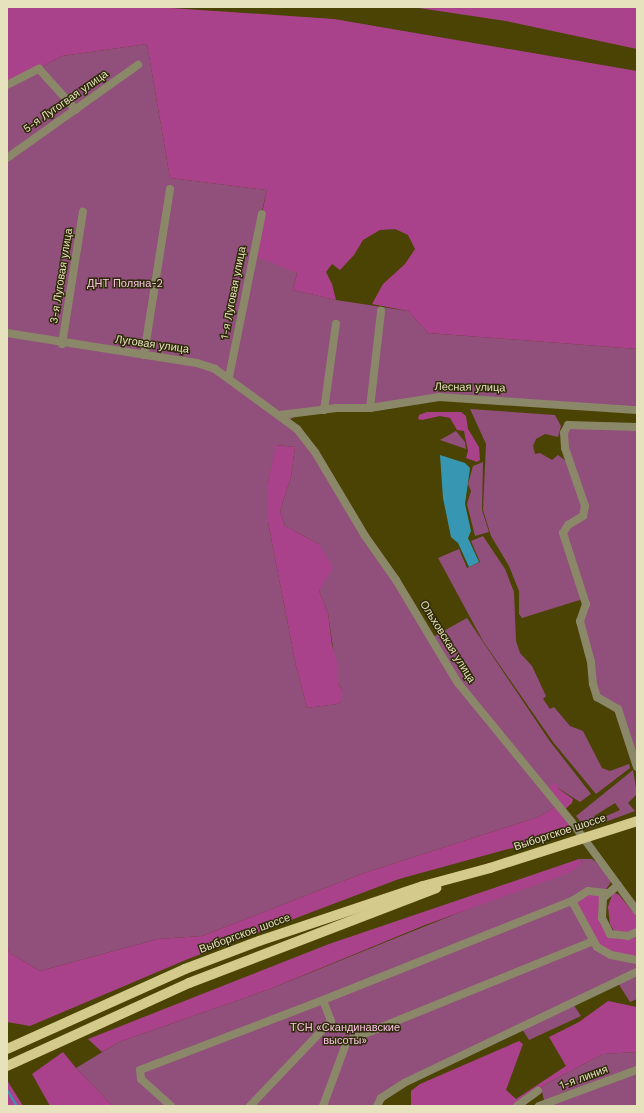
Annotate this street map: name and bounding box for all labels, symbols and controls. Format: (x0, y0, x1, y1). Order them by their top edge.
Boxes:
street label: 5-я Лугогвая улица (21, 68, 111, 136)
street label: 3-я Луговая улица (48, 227, 76, 325)
street label: 1-я Луговая улица (219, 246, 249, 340)
park label: ДНТ Поляна-2 (87, 277, 163, 291)
street label: Луговая улица (114, 333, 190, 357)
street label: Лесная улица (434, 381, 506, 395)
street label: Ольховская улица (416, 598, 478, 686)
street label: Выборгское шоссе (512, 812, 608, 854)
street label: Выборгское шоссе (198, 911, 292, 957)
park label: ТСН «Скандинавские высоты» (290, 1022, 400, 1048)
street label: 1-я линия (558, 1063, 610, 1093)

